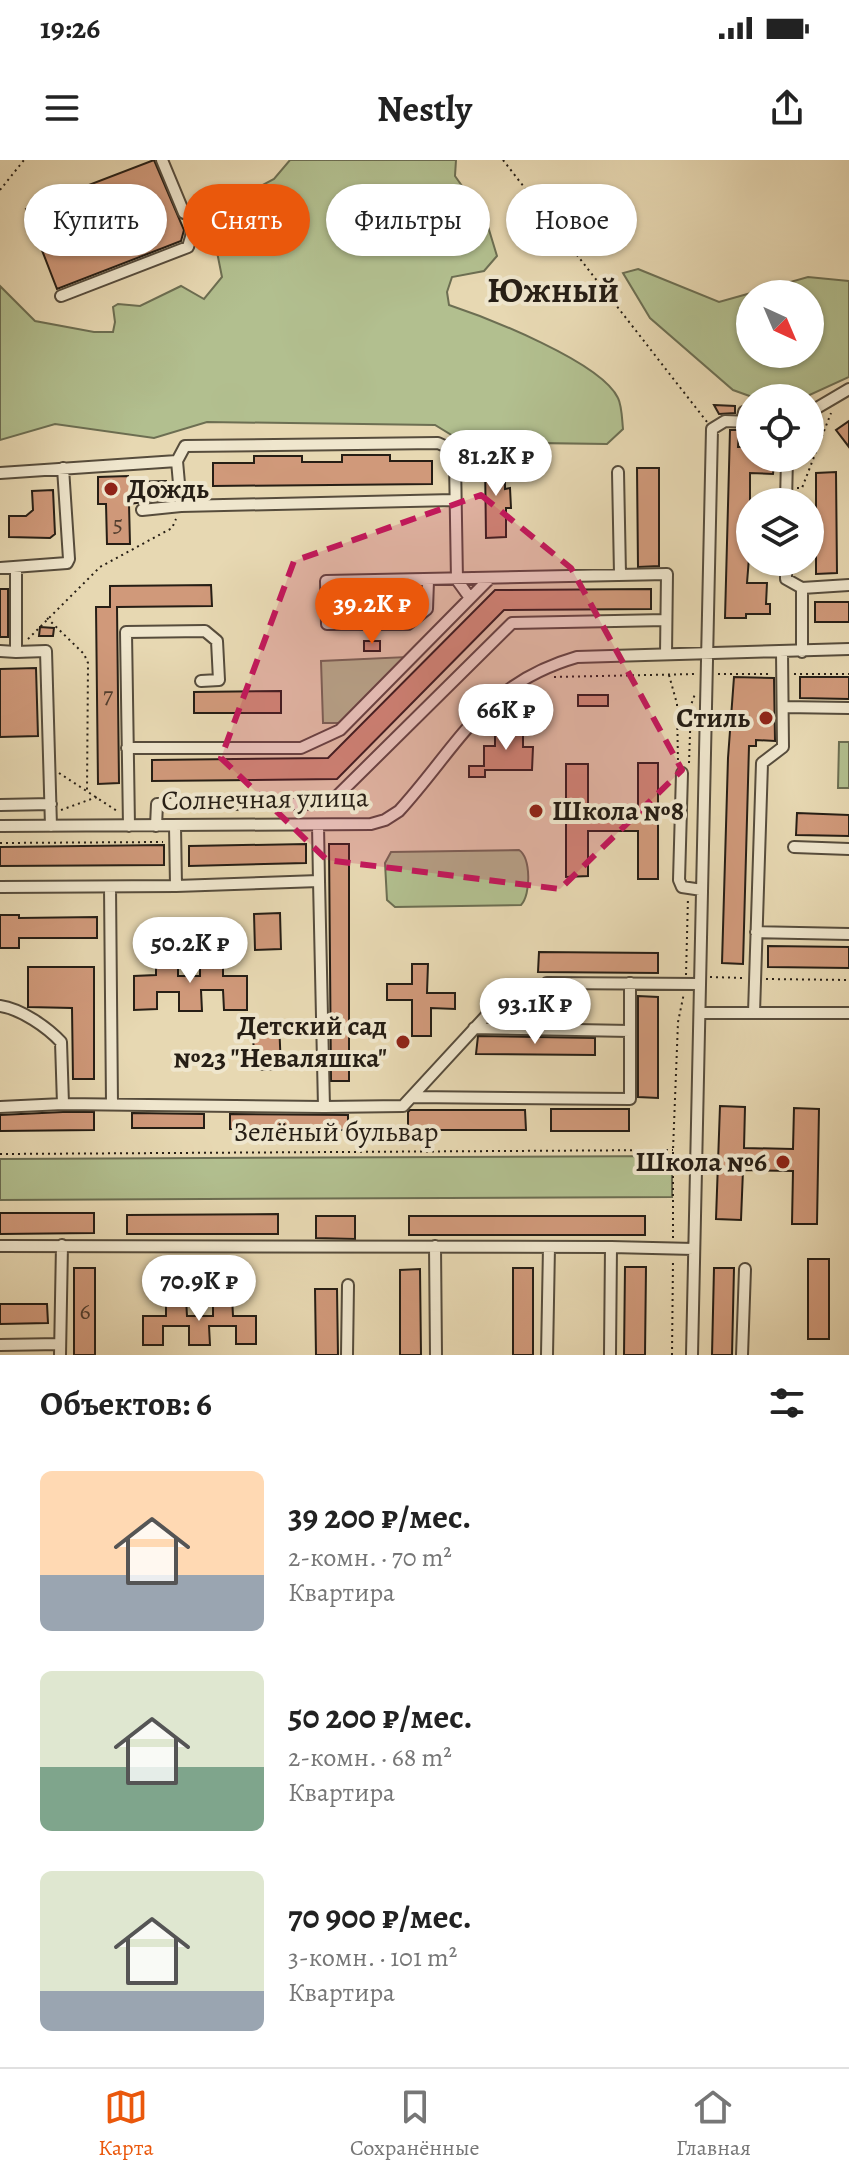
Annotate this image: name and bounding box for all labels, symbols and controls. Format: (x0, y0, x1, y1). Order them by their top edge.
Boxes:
text: 19:26 (40, 8, 100, 48)
text: Nestly (377, 84, 472, 133)
icon: menu (40, 86, 84, 130)
icon: share (765, 86, 809, 130)
chip: Купить (24, 184, 167, 256)
chip: Снять (183, 184, 310, 256)
chip: Фильтры (326, 184, 490, 256)
chip: Новое (506, 184, 637, 256)
district label: Южный (487, 265, 619, 314)
north arrow (736, 280, 824, 368)
map controls (736, 280, 824, 576)
button: locate (736, 384, 824, 472)
pin: 81.2K ₽ (422, 430, 570, 498)
text: 81.2K ₽ (458, 438, 534, 473)
place label: Дождь (127, 470, 209, 508)
marker: Дождь (102, 480, 120, 498)
button: layers (736, 488, 824, 576)
house number: 5 (113, 508, 123, 540)
pin: 39.2K ₽ (298, 578, 446, 646)
text: 39.2K ₽ (333, 586, 411, 621)
house number: 7 (103, 679, 114, 711)
pin: 66K ₽ (450, 684, 562, 752)
text: 66K ₽ (476, 692, 536, 727)
place label: Стиль (676, 699, 750, 737)
marker: Стиль (757, 709, 775, 727)
street label: Солнечная улица (161, 778, 369, 820)
place label: Школа №8 (552, 792, 684, 830)
marker: Школа №8 (527, 802, 545, 820)
pin: 50.2K ₽ (116, 917, 264, 985)
text: 50.2K ₽ (151, 925, 229, 960)
pin: 93.1K ₽ (461, 978, 609, 1046)
text: 93.1K ₽ (498, 986, 572, 1021)
place label: Детский сад №23 "Неваляшка" (173, 1007, 387, 1077)
marker: Детский сад №23 "Неваляшка" (394, 1033, 412, 1051)
street label: Зелёный бульвар (234, 1113, 438, 1151)
place label: Школа №6 (635, 1143, 767, 1181)
marker: Школа №6 (774, 1153, 792, 1171)
pin: 70.9K ₽ (125, 1255, 273, 1323)
text: 70.9K ₽ (160, 1263, 238, 1298)
house number: 6 (79, 1295, 91, 1327)
text: Объектов: 6 (40, 1380, 212, 1427)
icon: filters (765, 1381, 809, 1425)
text: 39 200 ₽/мес. (288, 1493, 471, 1540)
icon: home (104, 1503, 200, 1599)
text: 2-комн. · 70 m² (288, 1540, 452, 1575)
text: Квартира (288, 1575, 395, 1610)
text: 50 200 ₽/мес. (288, 1693, 473, 1740)
icon: home (104, 1703, 200, 1799)
text: 2-комн. · 68 m² (288, 1740, 452, 1775)
text: Квартира (288, 1775, 395, 1810)
text: 70 900 ₽/мес. (288, 1893, 472, 1940)
icon: home (104, 1903, 200, 1999)
text: 3-комн. · 101 m² (288, 1940, 457, 1975)
text: Квартира (288, 1975, 395, 2010)
tab: Карта (98, 2085, 154, 2163)
tab: Сохранённые (350, 2085, 480, 2163)
tab: Главная (676, 2085, 751, 2163)

